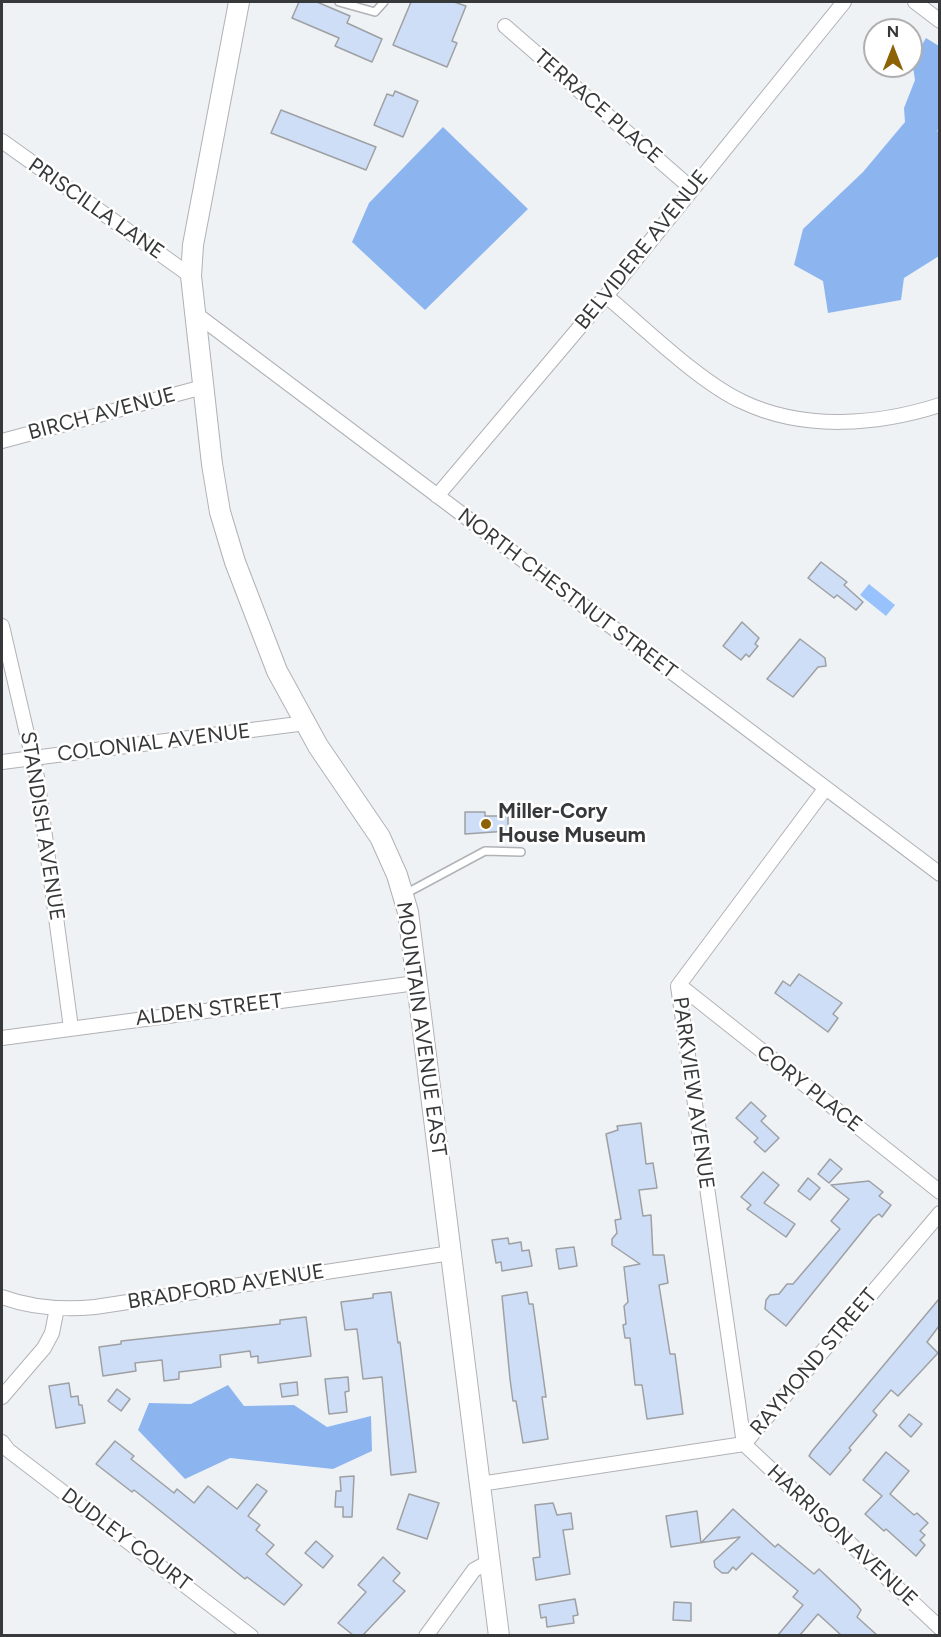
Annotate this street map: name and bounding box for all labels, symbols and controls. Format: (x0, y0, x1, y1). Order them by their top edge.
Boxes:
north arrow (863, 18, 923, 78)
text: N (887, 22, 899, 41)
street label: TERRACE PLACE (529, 45, 667, 169)
street label: PRISCILLA LANE (23, 153, 169, 265)
street label: BELVIDERE AVENUE (570, 165, 714, 335)
street label: BIRCH AVENUE (26, 382, 178, 446)
street label: NORTH CHESTNUT STREET (452, 503, 682, 685)
street label: COLONIAL AVENUE (56, 719, 252, 767)
street label: STANDISH AVENUE (15, 730, 69, 922)
place label: Miller-Cory House Museum (498, 799, 646, 849)
marker: Miller-Cory House Museum (479, 817, 493, 831)
street label: MOUNTAIN AVENUE EAST (391, 900, 451, 1158)
street label: ALDEN STREET (134, 989, 284, 1031)
street label: PARKVIEW AVENUE (667, 995, 719, 1191)
street label: CORY PLACE (751, 1040, 867, 1138)
street label: BRADFORD AVENUE (126, 1259, 326, 1315)
street label: RAYMOND STREET (745, 1283, 883, 1441)
street label: HARRISON AVENUE (762, 1460, 922, 1612)
street label: DUDLEY COURT (56, 1483, 196, 1597)

